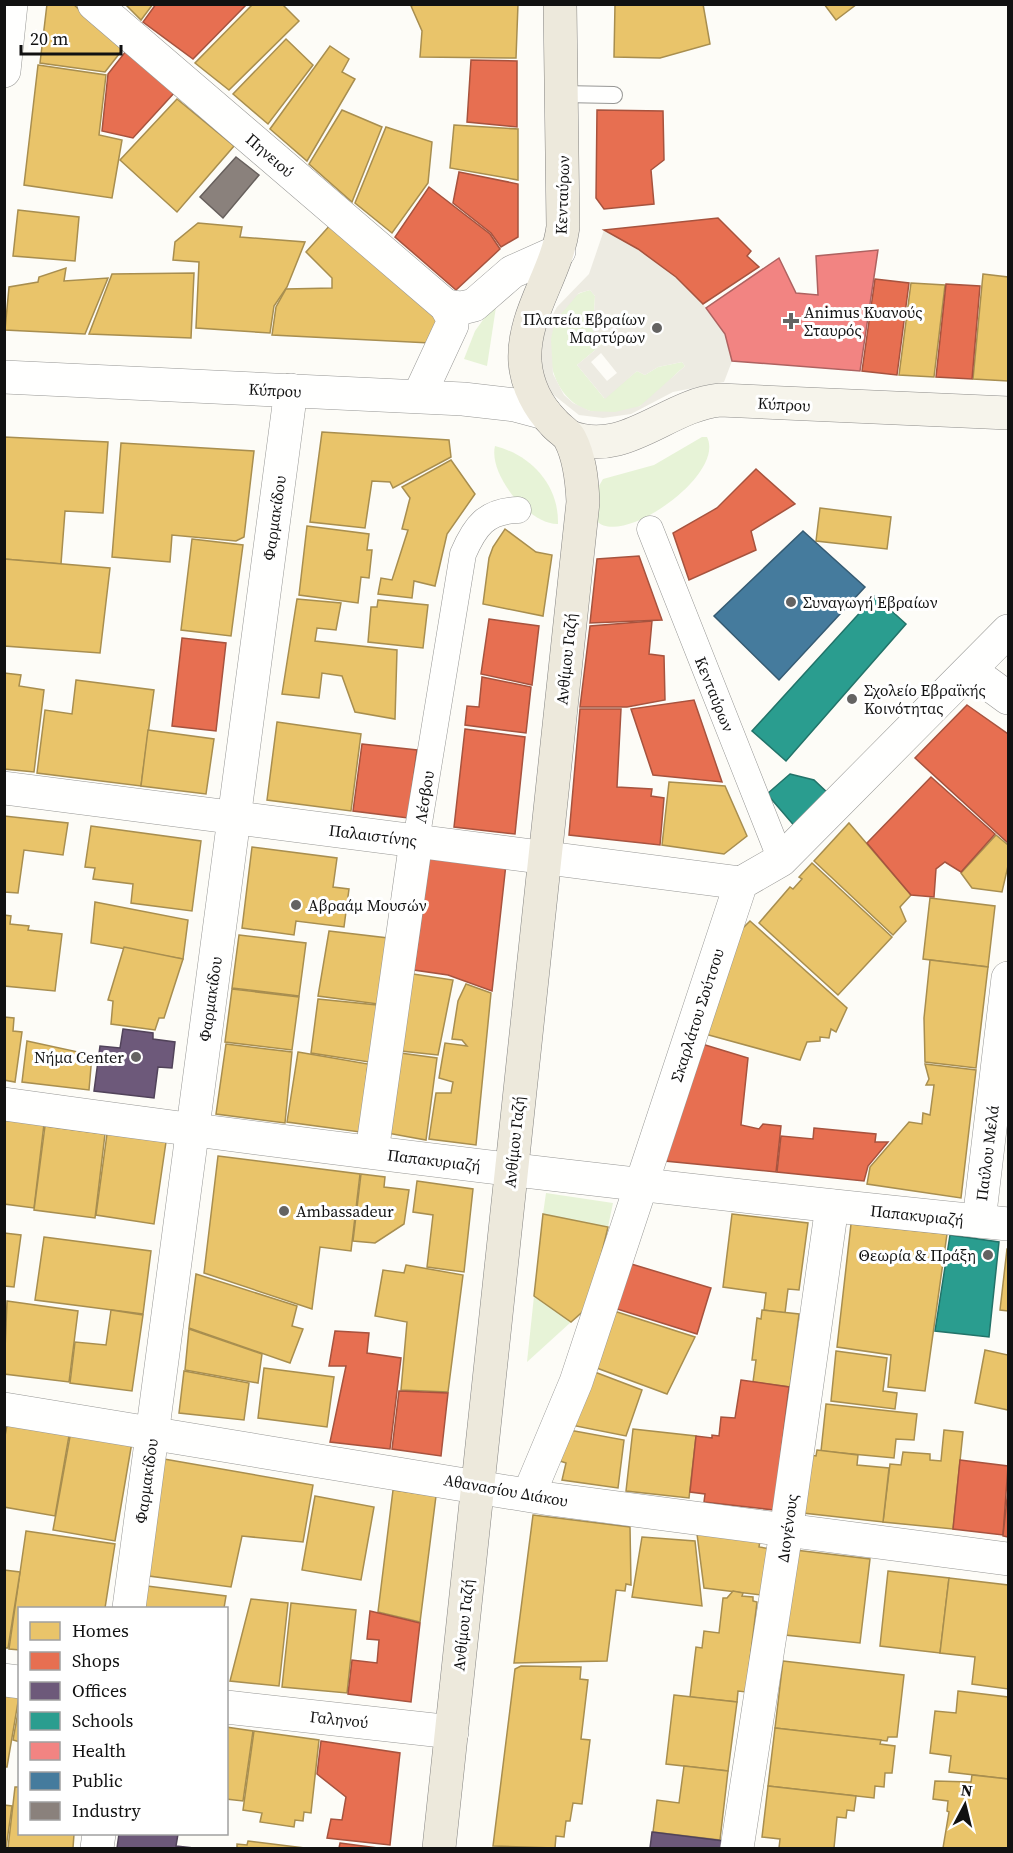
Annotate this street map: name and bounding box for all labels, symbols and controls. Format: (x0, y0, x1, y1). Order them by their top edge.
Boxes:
scale bar (21, 18, 122, 56)
text: 20 m (30, 26, 68, 51)
street label: Πηνειού (241, 128, 299, 182)
street label: Κενταύρων (550, 155, 574, 235)
place label: Animus Κυανούς Σταυρός (804, 301, 923, 341)
place label: Πλατεία Εβραίων Μαρτύρων (523, 308, 645, 348)
marker: Animus Κυανούς Σταυρός (782, 312, 800, 330)
marker: Πλατεία Εβραίων Μαρτύρων (650, 321, 664, 335)
street label: Κύπρου (248, 378, 302, 402)
street label: Κύπρου (757, 392, 811, 416)
street label: Φαρμακίδου (257, 474, 291, 562)
place label: Συναγωγή Εβραίων (803, 591, 938, 613)
marker: Συναγωγή Εβραίων (784, 595, 798, 609)
street label: Ανθίμου Γαζή (550, 612, 582, 706)
street label: Κενταύρων (690, 653, 740, 735)
place label: Σχολείο Εβραϊκής Κοινότητας (864, 679, 986, 719)
marker: Σχολείο Εβραϊκής Κοινότητας (845, 692, 859, 706)
street label: Λέσβου (409, 769, 439, 825)
street label: Παλαιστίνης (328, 819, 418, 851)
place label: Αβραάμ Μουσών (308, 894, 427, 916)
marker: Αβραάμ Μουσών (289, 898, 303, 912)
street label: Σκαρλάτου Σούτσου (665, 945, 729, 1085)
street label: Φαρμακίδου (193, 955, 227, 1043)
place label: Νήμα Center (34, 1046, 124, 1068)
marker: Νήμα Center (129, 1050, 143, 1064)
street label: Ανθίμου Γαζή (498, 1095, 530, 1189)
street label: Παύλου Μελά (970, 1104, 1004, 1202)
street label: Παπακυριαζή (386, 1143, 482, 1177)
street label: Παπακυριαζή (869, 1199, 965, 1231)
place label: Ambassadeur (296, 1200, 394, 1222)
marker: Ambassadeur (277, 1204, 291, 1218)
place label: Θεωρία & Πράξη (859, 1244, 976, 1266)
marker: Θεωρία & Πράξη (981, 1248, 995, 1262)
street label: Φαρμακίδου (129, 1437, 163, 1525)
street label: Αθανασίου Διάκου (442, 1468, 570, 1512)
street label: Διογένους (771, 1492, 803, 1564)
street label: Ανθίμου Γαζή (447, 1578, 479, 1672)
legend (18, 1607, 228, 1835)
text: Homes (72, 1618, 129, 1643)
text: Shops (72, 1648, 120, 1673)
text: Offices (72, 1678, 127, 1703)
street label: Γαληνού (309, 1705, 369, 1733)
text: Schools (72, 1708, 134, 1733)
text: Health (72, 1738, 126, 1763)
text: Public (72, 1768, 123, 1793)
north arrow (935, 1775, 995, 1835)
text: N (960, 1778, 974, 1802)
text: Industry (72, 1798, 142, 1823)

